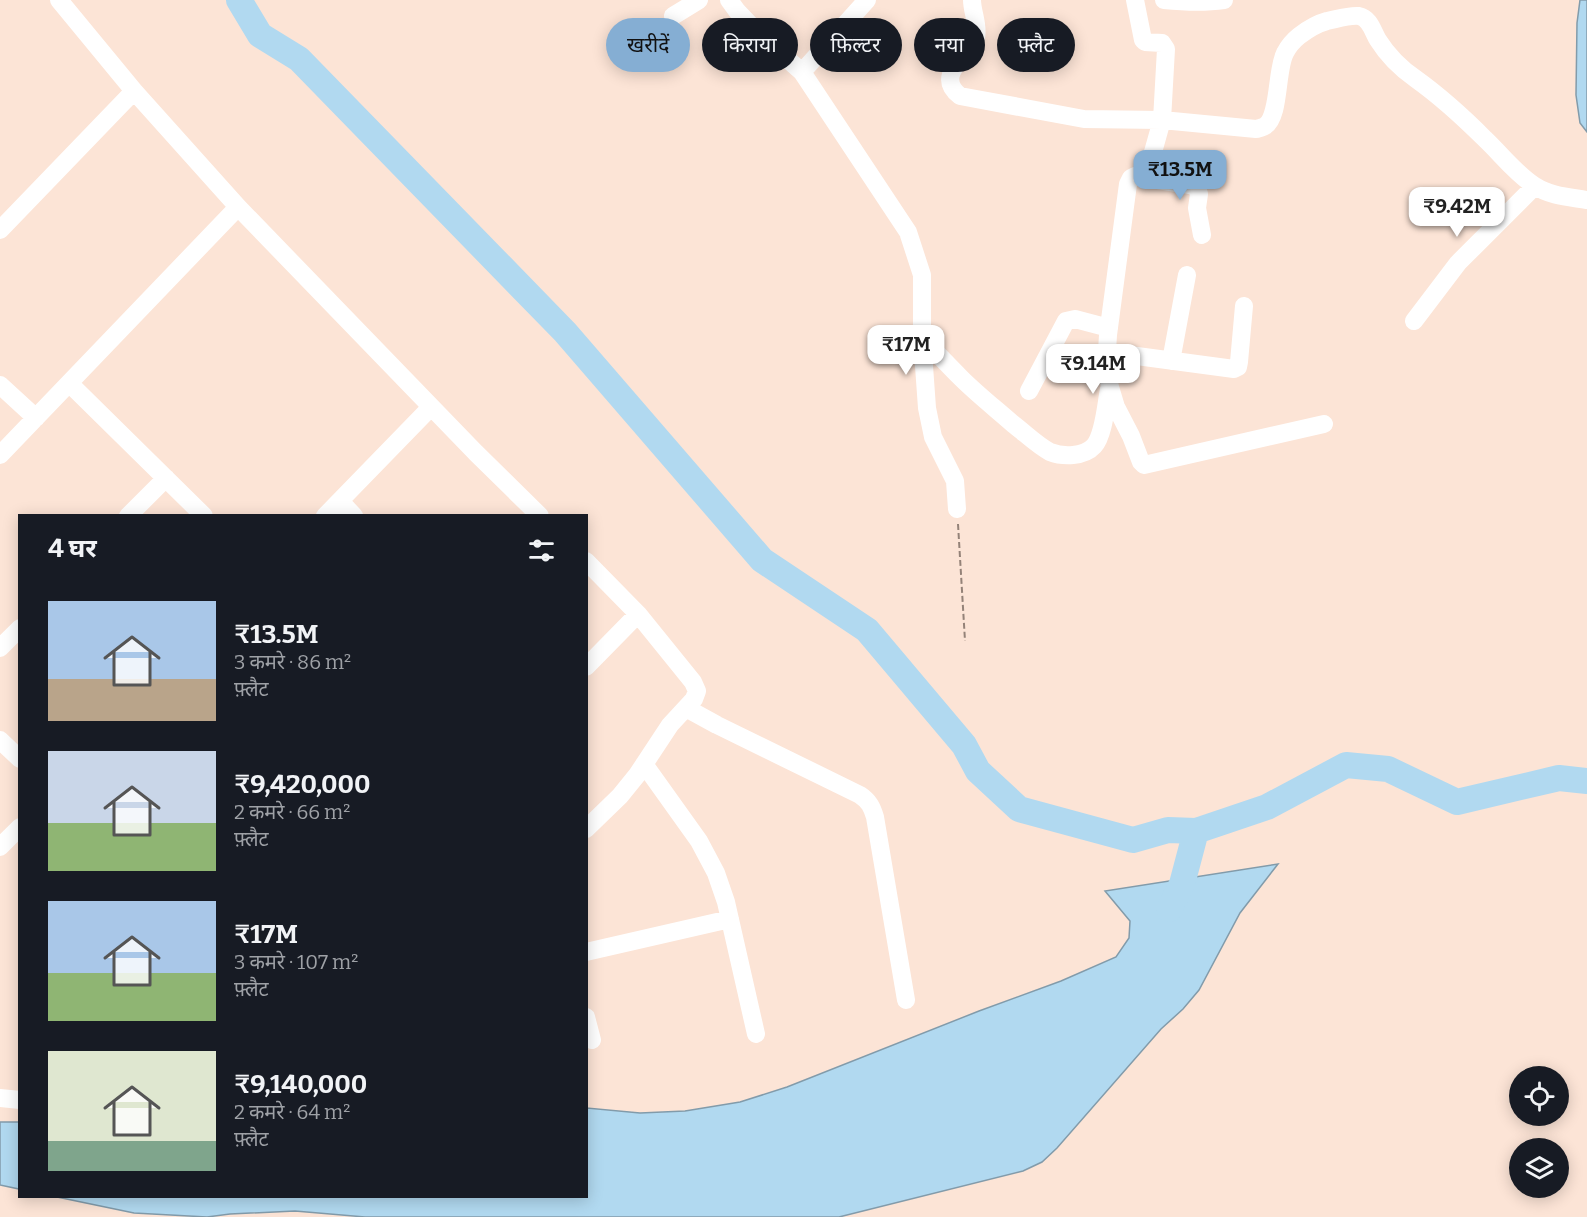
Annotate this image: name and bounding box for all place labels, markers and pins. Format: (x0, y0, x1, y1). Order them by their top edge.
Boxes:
pin: ₹13.5M (1131, 150, 1229, 201)
pin: ₹9.42M (1408, 187, 1506, 238)
pin: ₹17M (870, 325, 942, 376)
pin: ₹9.14M (1044, 344, 1142, 395)

